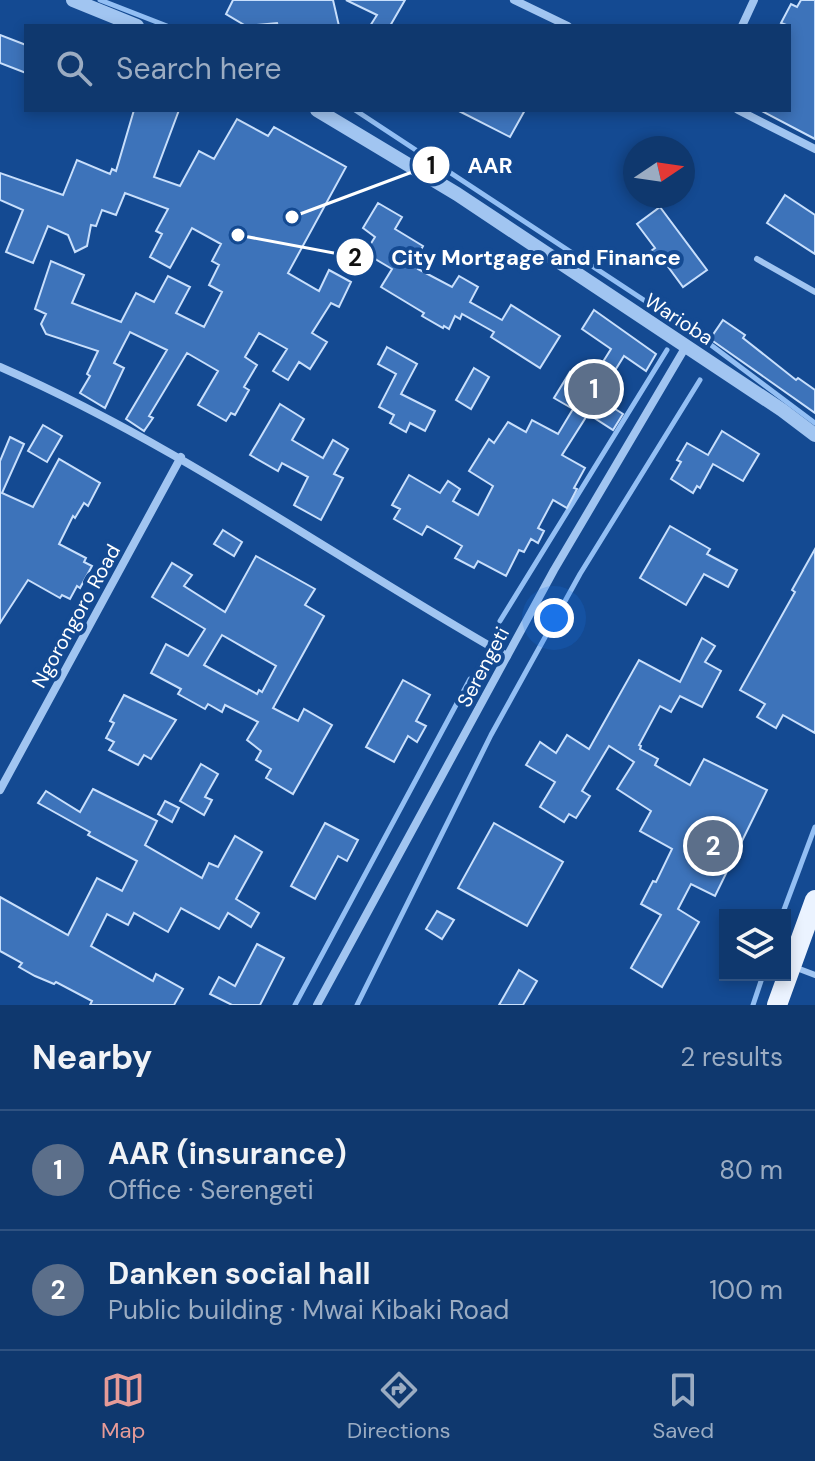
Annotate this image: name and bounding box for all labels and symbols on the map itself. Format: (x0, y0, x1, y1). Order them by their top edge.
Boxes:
north arrow (623, 136, 695, 208)
callout: AAR (411, 142, 528, 188)
text: 1 (427, 150, 435, 181)
text: AAR (467, 151, 513, 180)
callout: City Mortgage and Finance (335, 234, 697, 280)
text: 2 (348, 242, 362, 273)
text: City Mortgage and Finance (391, 243, 681, 272)
street label: Warioba (640, 287, 718, 351)
pin: 1 (568, 359, 620, 419)
street label: Ngorongoro Road (26, 540, 126, 692)
your location (534, 598, 574, 638)
street label: Serengeti (451, 622, 515, 712)
pin: 2 (687, 816, 739, 876)

